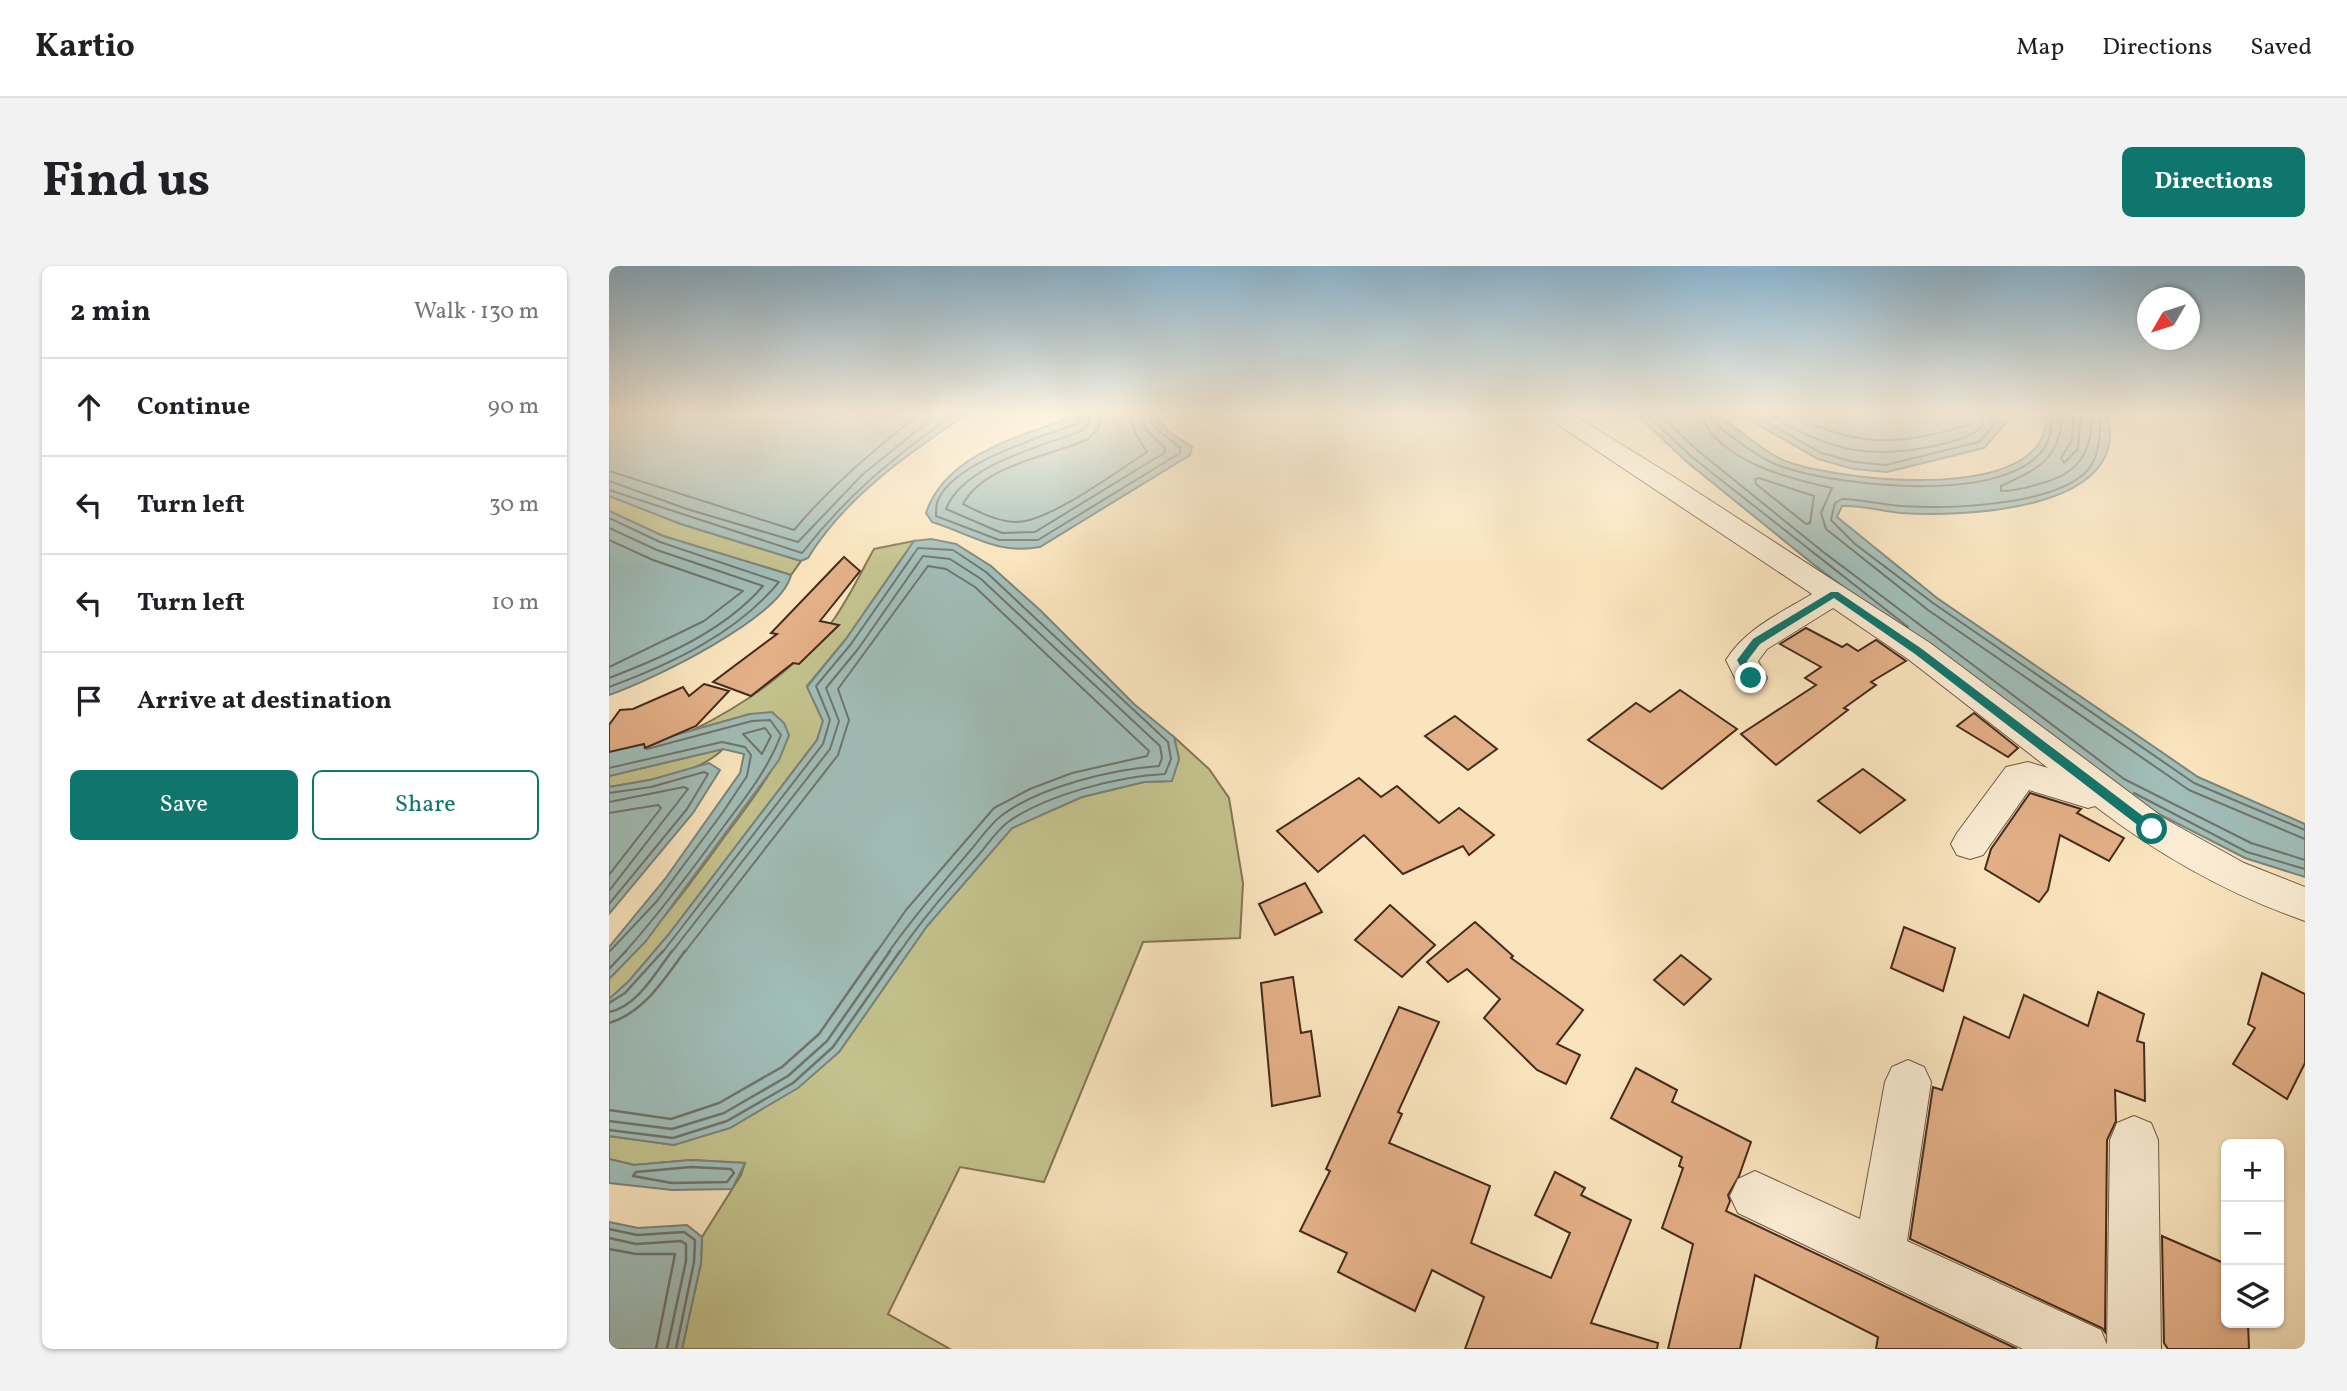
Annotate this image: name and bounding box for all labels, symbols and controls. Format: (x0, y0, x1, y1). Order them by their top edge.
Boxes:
text: Kartio (35, 25, 135, 71)
text: Map (2016, 31, 2064, 65)
text: Directions (2102, 31, 2212, 65)
text: Saved (2250, 31, 2312, 65)
button: Directions (2122, 147, 2305, 217)
text: Find us (42, 148, 210, 217)
north arrow (2137, 287, 2200, 350)
text: 2 min (70, 291, 151, 333)
text: Walk · 130 m (414, 296, 539, 328)
icon: ahead (70, 388, 108, 426)
text: Continue (137, 389, 250, 425)
text: 90 m (488, 391, 539, 423)
icon: left (70, 486, 108, 524)
text: Turn left (137, 487, 245, 523)
text: 30 m (489, 489, 539, 521)
icon: left (70, 584, 108, 622)
text: Turn left (137, 585, 245, 621)
text: 10 m (491, 587, 539, 619)
route end (1735, 662, 1766, 693)
icon: arrive (70, 682, 108, 720)
text: Arrive at destination (137, 683, 392, 719)
button: Save (70, 770, 298, 840)
button: Share (312, 770, 539, 840)
route start (2136, 813, 2167, 844)
map controls (2221, 1139, 2284, 1328)
button: + (2221, 1139, 2284, 1202)
button: − (2221, 1202, 2284, 1265)
button: layers (2221, 1265, 2284, 1328)

